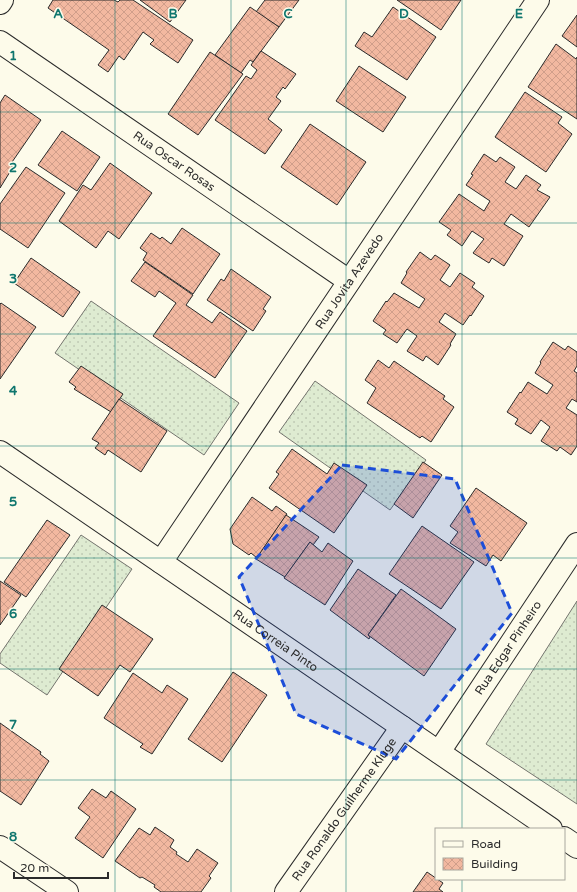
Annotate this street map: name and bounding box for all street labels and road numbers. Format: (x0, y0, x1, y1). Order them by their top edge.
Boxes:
street label: Rua Oscar Rosas (130, 128, 218, 194)
street label: Rua Jovita Azevedo (312, 231, 386, 332)
street label: Rua Edgar Pinheiro (472, 598, 544, 698)
street label: Rua Correia Pinto (230, 607, 321, 675)
street label: Rua Ronaldo Guilherme Kluge (289, 735, 399, 884)

